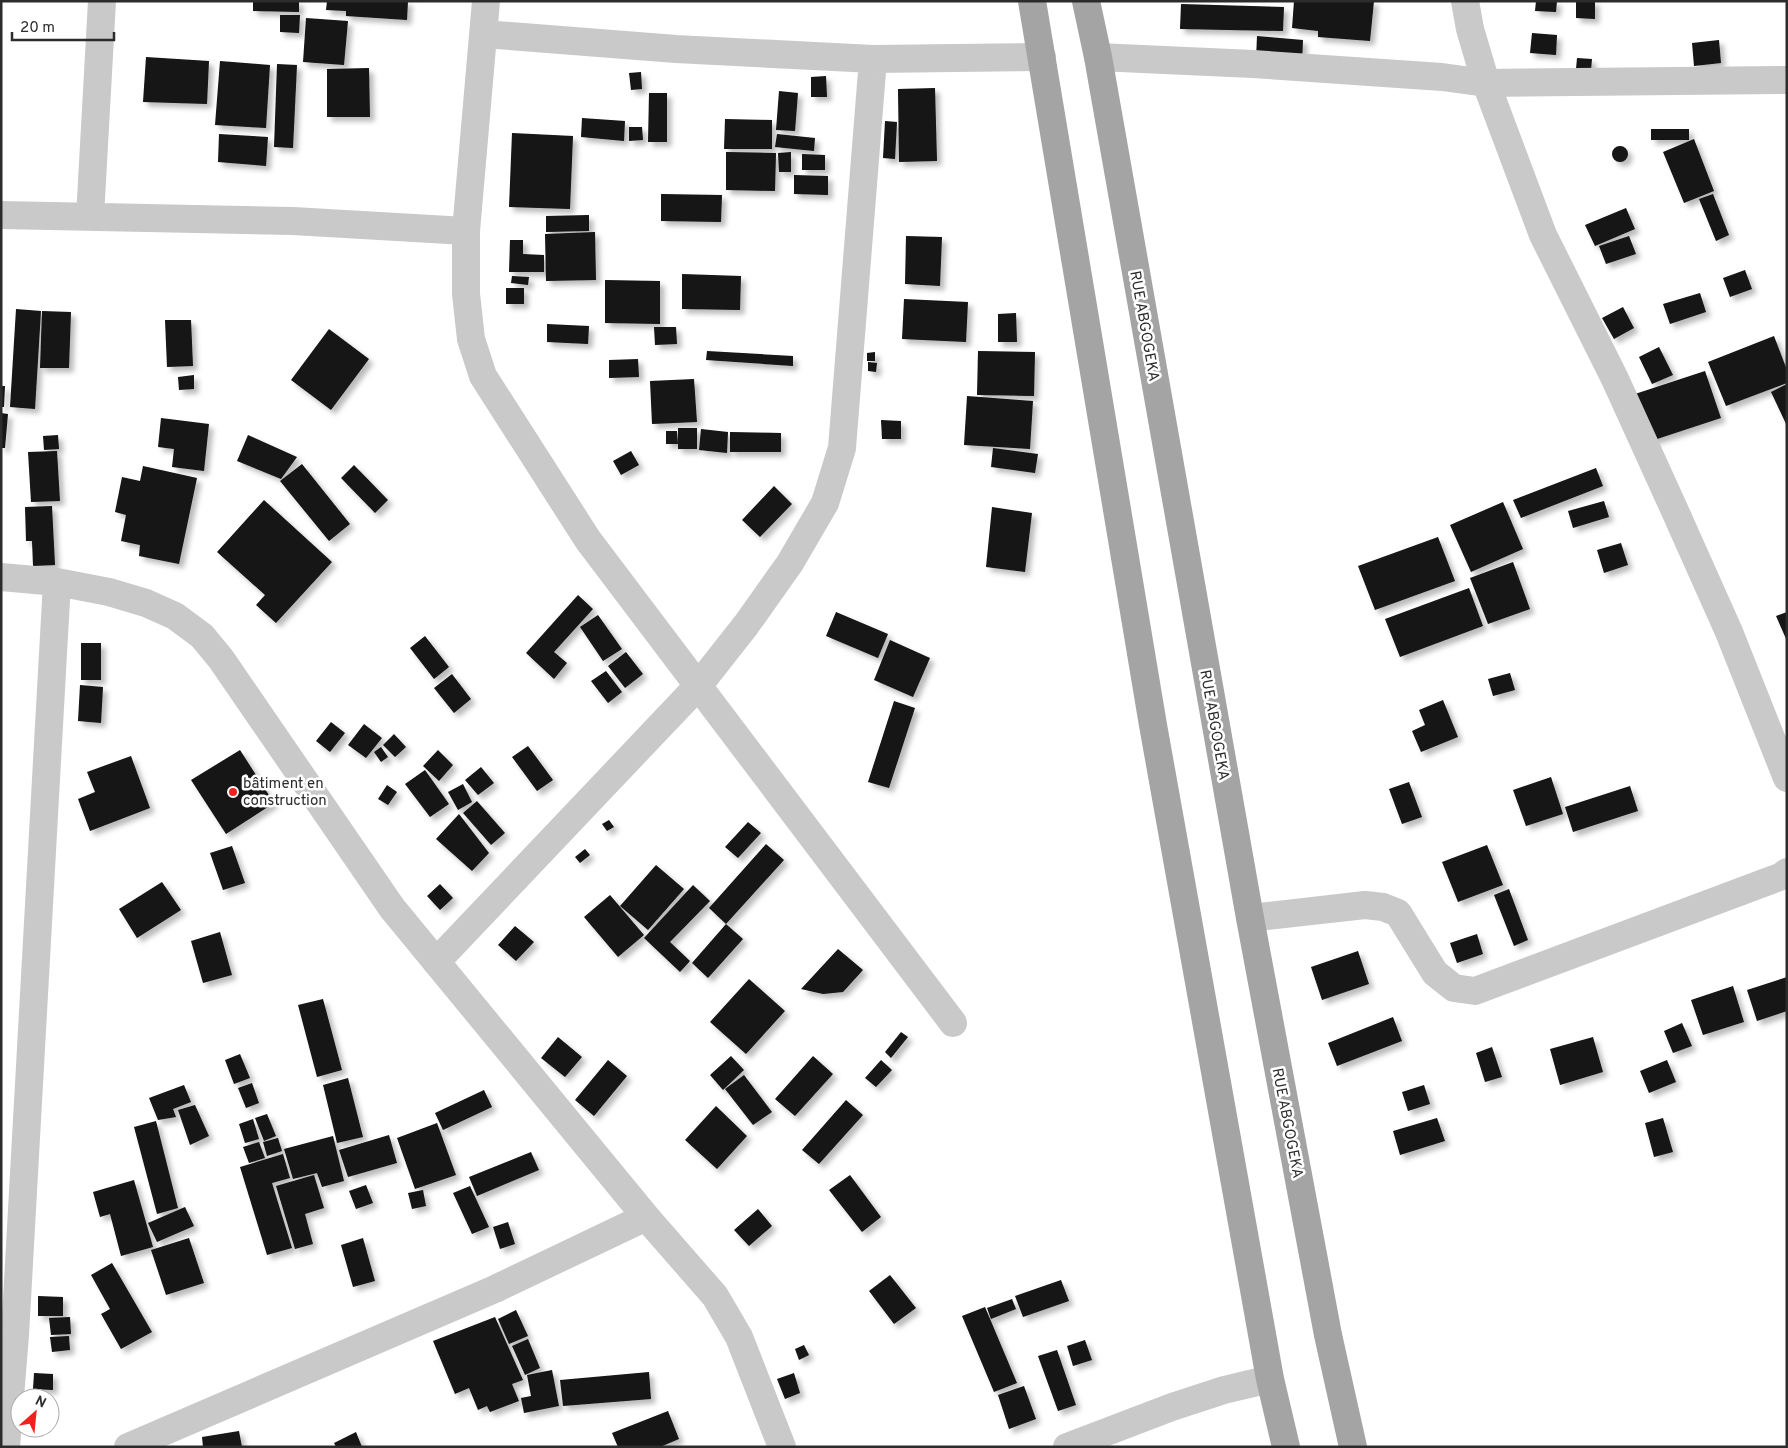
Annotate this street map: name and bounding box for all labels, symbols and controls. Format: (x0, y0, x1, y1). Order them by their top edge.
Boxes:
scale bar (12, 10, 115, 42)
text: 20 m (20, 19, 55, 38)
street label: RUE ABGOGEKA (1124, 269, 1163, 383)
street label: RUE ABGOGEKA (1194, 668, 1233, 782)
place label: bâtiment en construction (243, 775, 327, 811)
marker: bâtiment en construction (227, 786, 239, 798)
street label: RUE ABGOGEKA (1267, 1066, 1307, 1180)
north arrow (10, 1388, 60, 1438)
text: N (32, 1393, 49, 1413)

